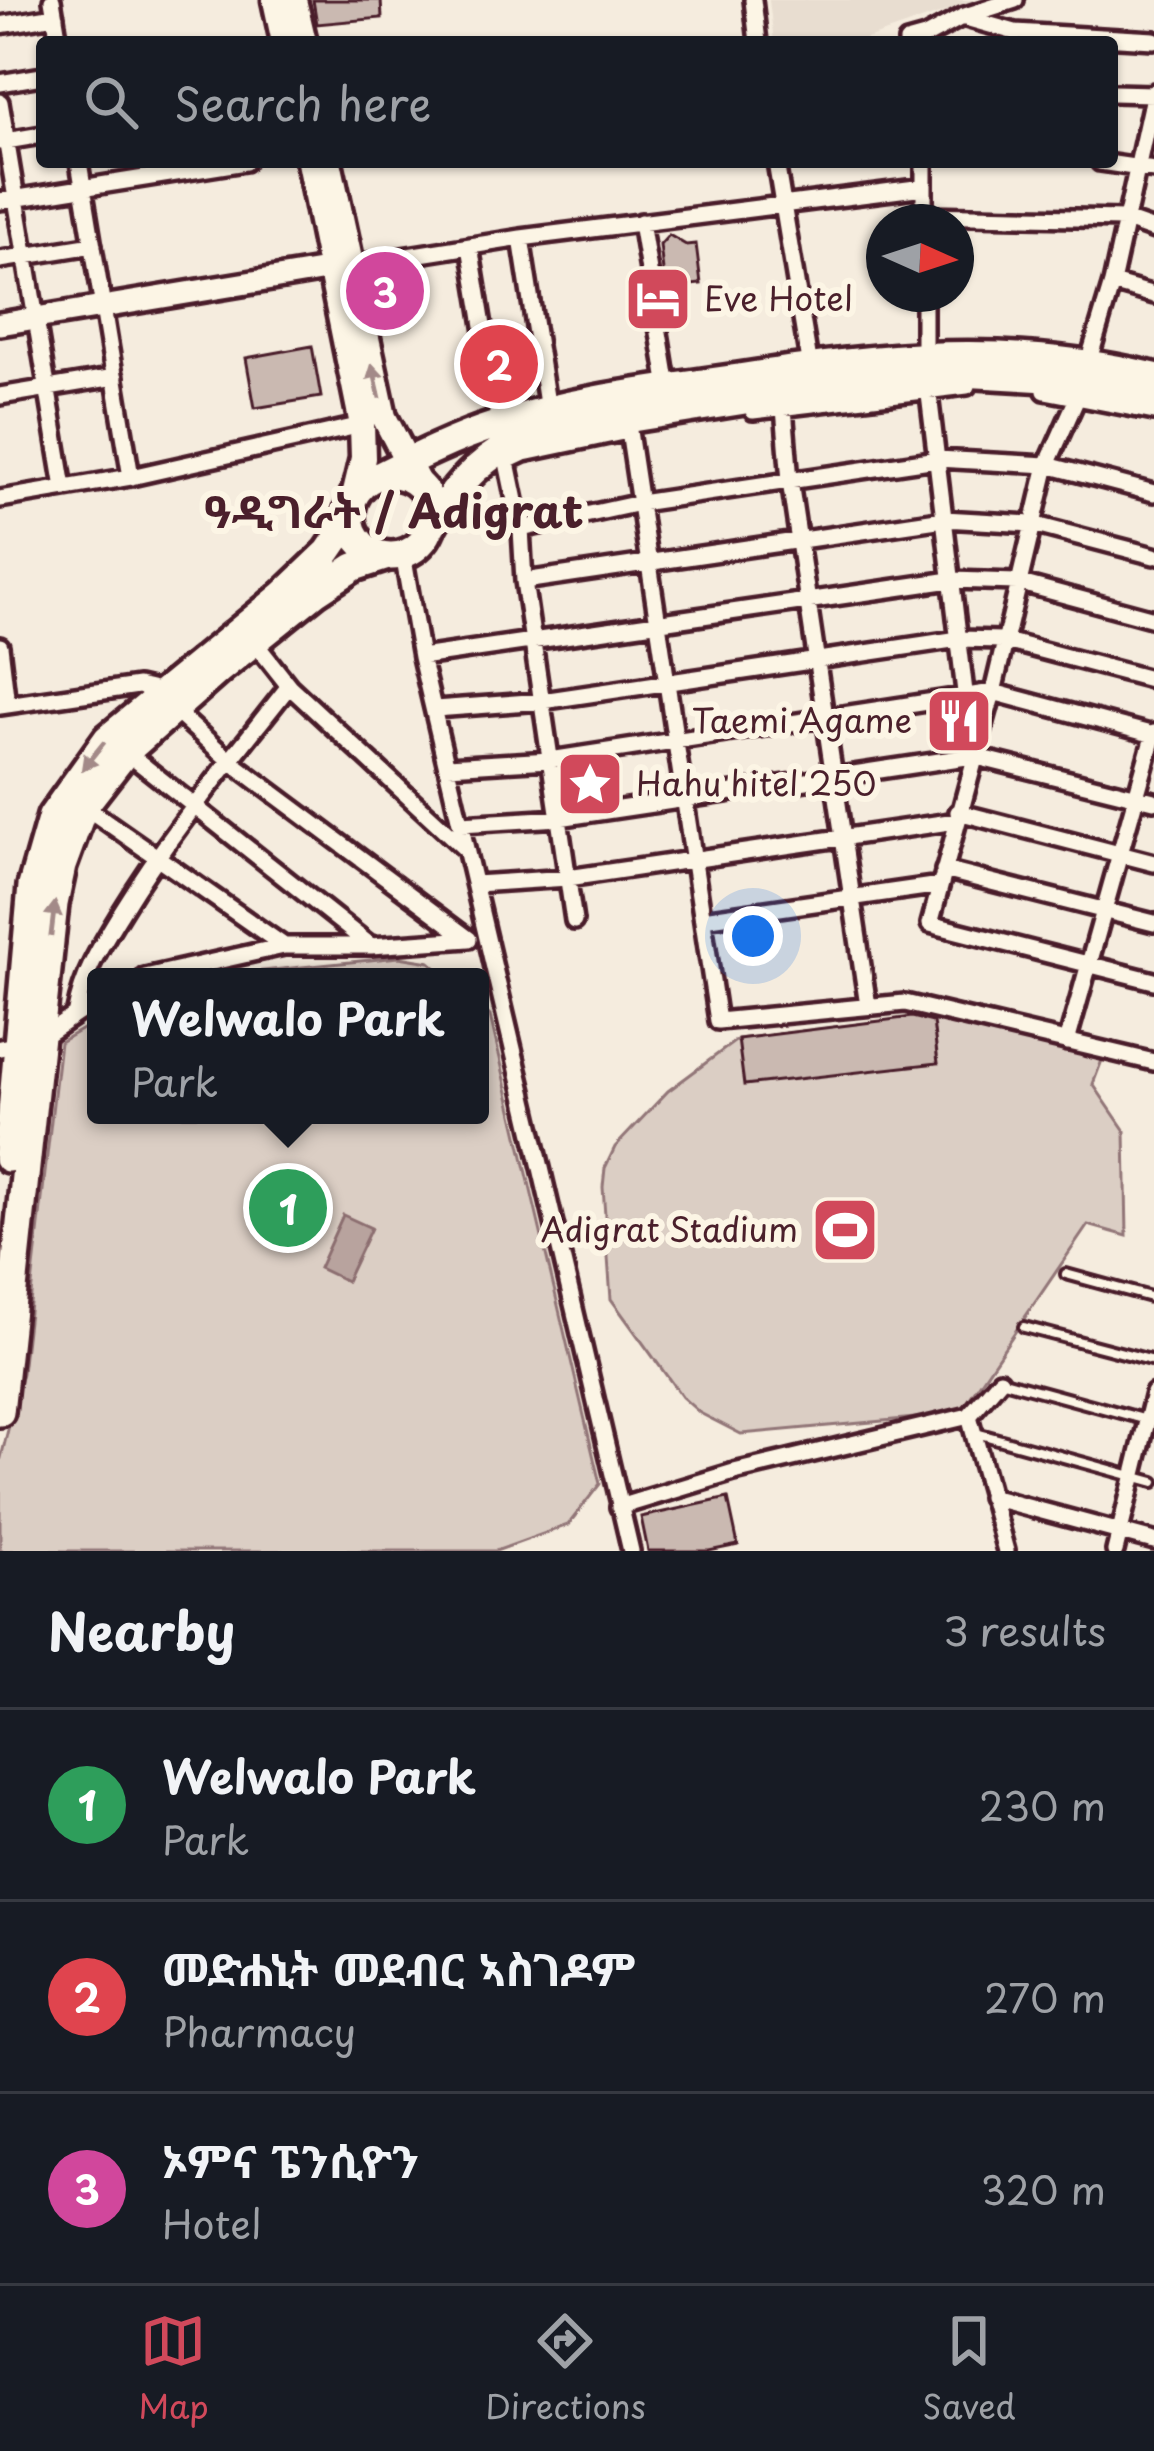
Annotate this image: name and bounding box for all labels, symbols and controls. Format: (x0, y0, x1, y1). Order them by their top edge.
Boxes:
search box (36, 36, 1118, 168)
text: Search here (174, 68, 431, 136)
icon: search (78, 69, 144, 135)
north arrow (866, 204, 974, 312)
pin: 3 (346, 246, 424, 336)
hotel icon: Eve Hotel (623, 264, 693, 334)
place label: Eve Hotel (704, 272, 853, 322)
pin: 2 (460, 319, 538, 409)
one-way arrow (366, 361, 385, 399)
district label: ዓዲግራት / Adigrat (204, 475, 584, 543)
restaurant icon: Taemi Agame (924, 686, 994, 756)
place label: Taemi Agame (692, 694, 912, 744)
one-way arrow (81, 741, 106, 772)
place icon: Hahu hitel 250 (555, 749, 625, 819)
place label: Hahu hitel 250 (636, 757, 877, 807)
one-way arrow (43, 900, 62, 938)
your location (723, 906, 783, 966)
popup (87, 968, 489, 1124)
text: Welwalo Park (131, 983, 445, 1051)
text: Park (131, 1051, 218, 1110)
pin: 1 (249, 1163, 327, 1253)
sports icon: Adigrat Stadium (810, 1195, 880, 1265)
place label: Adigrat Stadium (541, 1203, 798, 1253)
text: Nearby (48, 1591, 235, 1668)
text: 3 results (943, 1600, 1106, 1659)
text: Welwalo Park (162, 1741, 476, 1809)
text: 1 (78, 1775, 96, 1834)
text: 230 m (979, 1775, 1106, 1834)
text: Park (162, 1809, 249, 1868)
text: መድሐኒት መደብር ኣስገዶም (162, 1933, 636, 2001)
text: 2 (73, 1967, 101, 2026)
text: 270 m (984, 1967, 1106, 2026)
text: Pharmacy (162, 2001, 356, 2060)
text: ኦምና ፔንሲዮን (162, 2125, 419, 2193)
text: 3 (74, 2159, 100, 2218)
text: 320 m (981, 2159, 1106, 2218)
text: Hotel (162, 2193, 261, 2252)
tab: Map (138, 2308, 209, 2430)
tab: Directions (485, 2308, 646, 2430)
tab: Saved (922, 2308, 1016, 2430)

